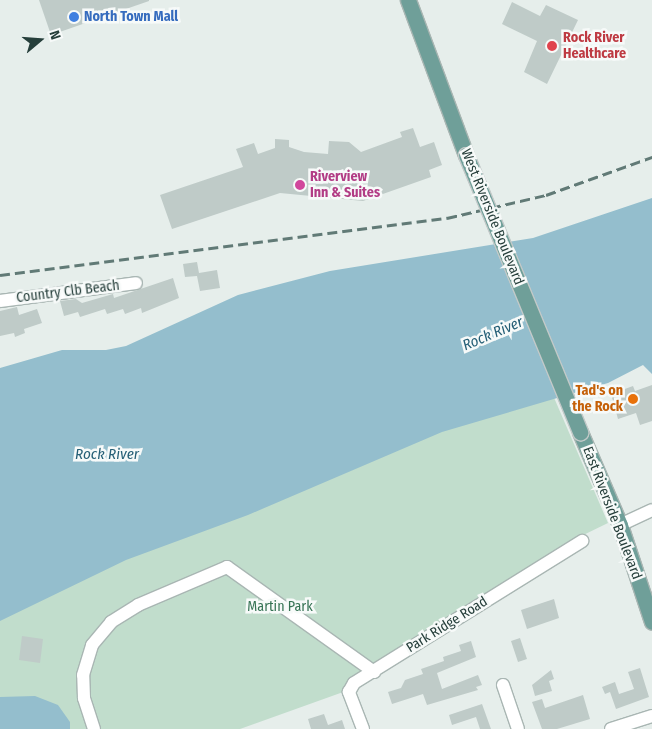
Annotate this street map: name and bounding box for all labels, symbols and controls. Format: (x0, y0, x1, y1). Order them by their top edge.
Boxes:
place label: North Town Mall (84, 9, 178, 25)
marker: North Town Mall (68, 11, 80, 23)
north arrow (15, 15, 65, 65)
text: N (45, 29, 64, 42)
place label: Rock River Healthcare (563, 30, 626, 62)
marker: Rock River Healthcare (545, 39, 559, 53)
street label: West Riverside Boulevard (457, 147, 527, 287)
place label: Riverview Inn & Suites (310, 169, 380, 202)
marker: Riverview Inn & Suites (294, 179, 306, 191)
street label: Country Clb Beach (15, 277, 121, 307)
water label: Rock River (460, 313, 526, 355)
place label: Tad's on the Rock (572, 383, 623, 416)
marker: Tad's on the Rock (627, 393, 639, 405)
street label: East Riverside Boulevard (579, 444, 645, 582)
water label: Rock River (75, 446, 139, 464)
street label: Park Ridge Road (403, 593, 491, 657)
park label: Martin Park (247, 599, 313, 615)

